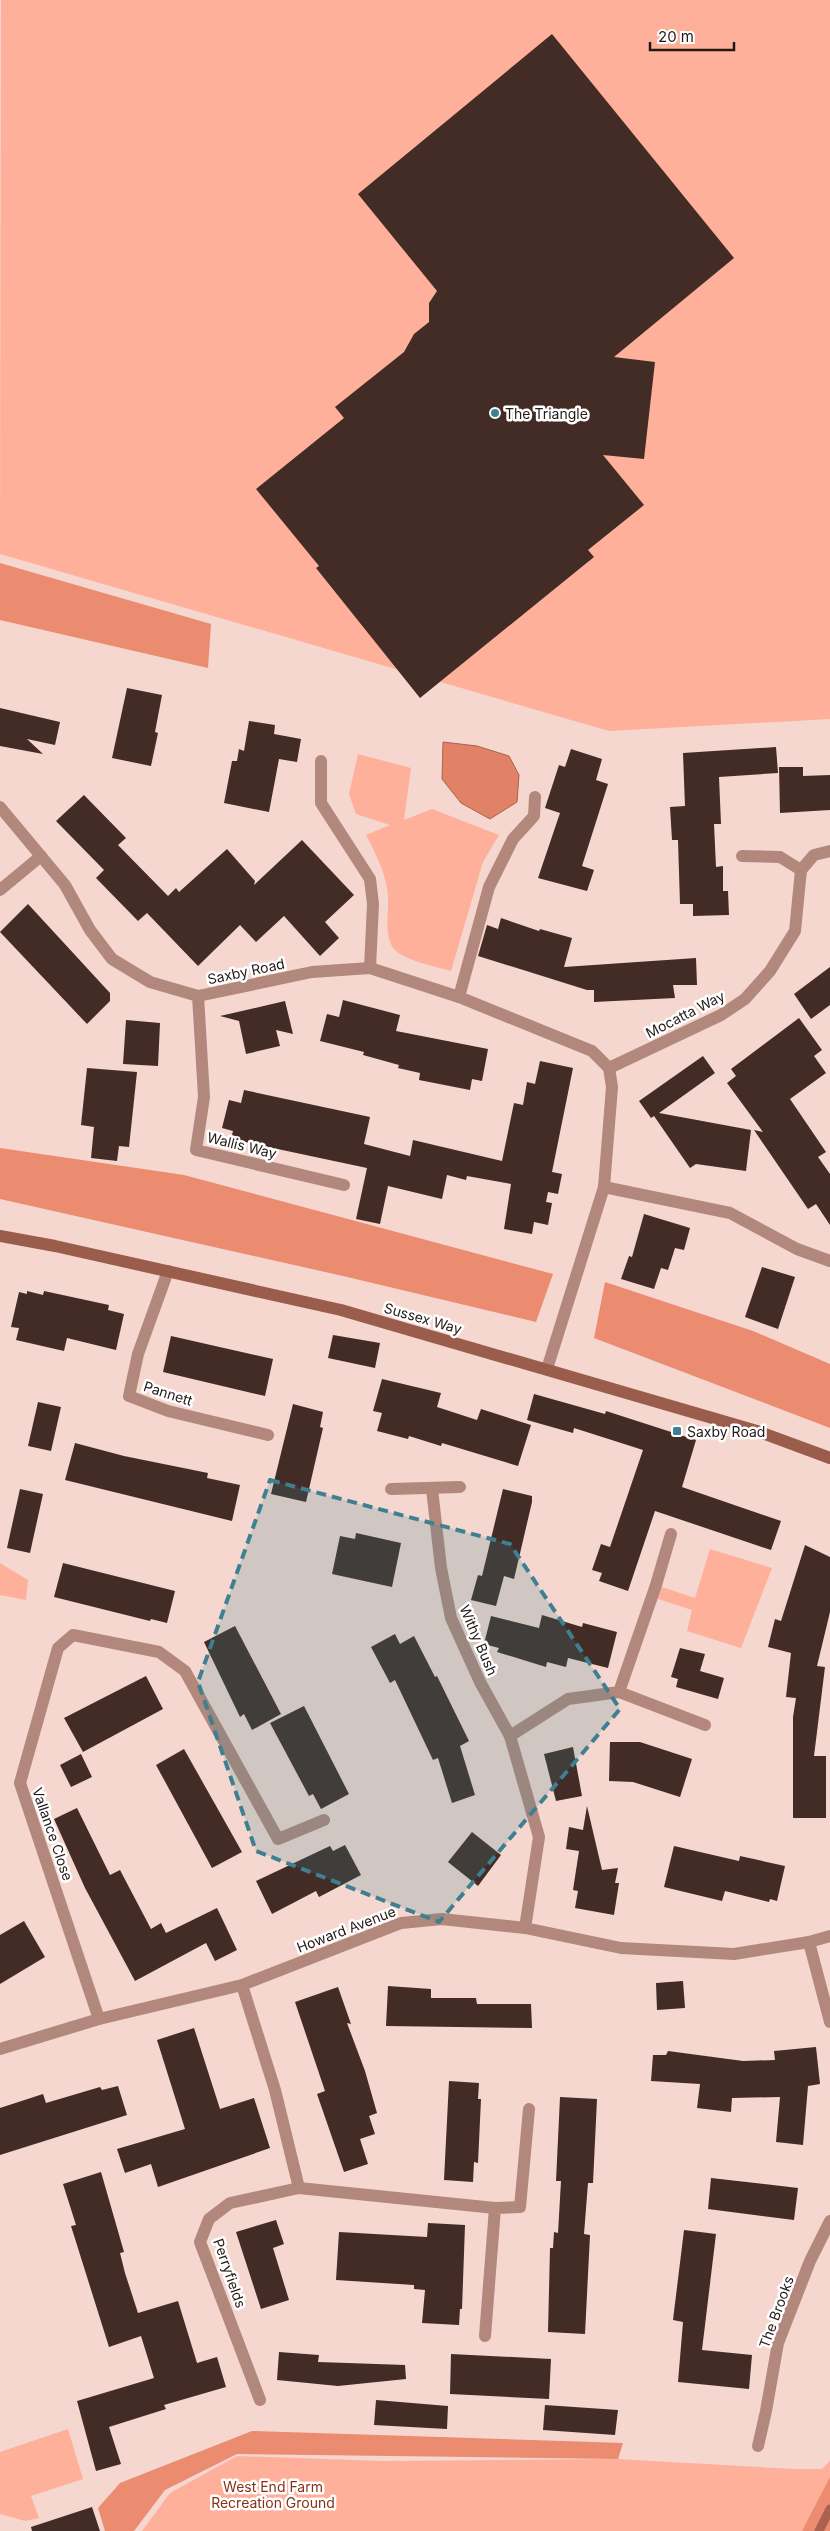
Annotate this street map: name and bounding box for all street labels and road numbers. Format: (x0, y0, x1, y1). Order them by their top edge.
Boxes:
street label: Saxby Road (206, 955, 286, 987)
street label: Mocatta Way (643, 987, 727, 1041)
street label: Wallis Way (205, 1128, 279, 1162)
street label: Sussex Way (382, 1299, 464, 1337)
street label: Pannett (141, 1377, 195, 1409)
street label: Withy Bush (457, 1602, 501, 1678)
street label: Vallance Close (29, 1785, 77, 1883)
street label: Howard Avenue (294, 1902, 398, 1956)
street label: Perryfields (210, 2236, 250, 2310)
street label: The Brooks (755, 2274, 797, 2350)

